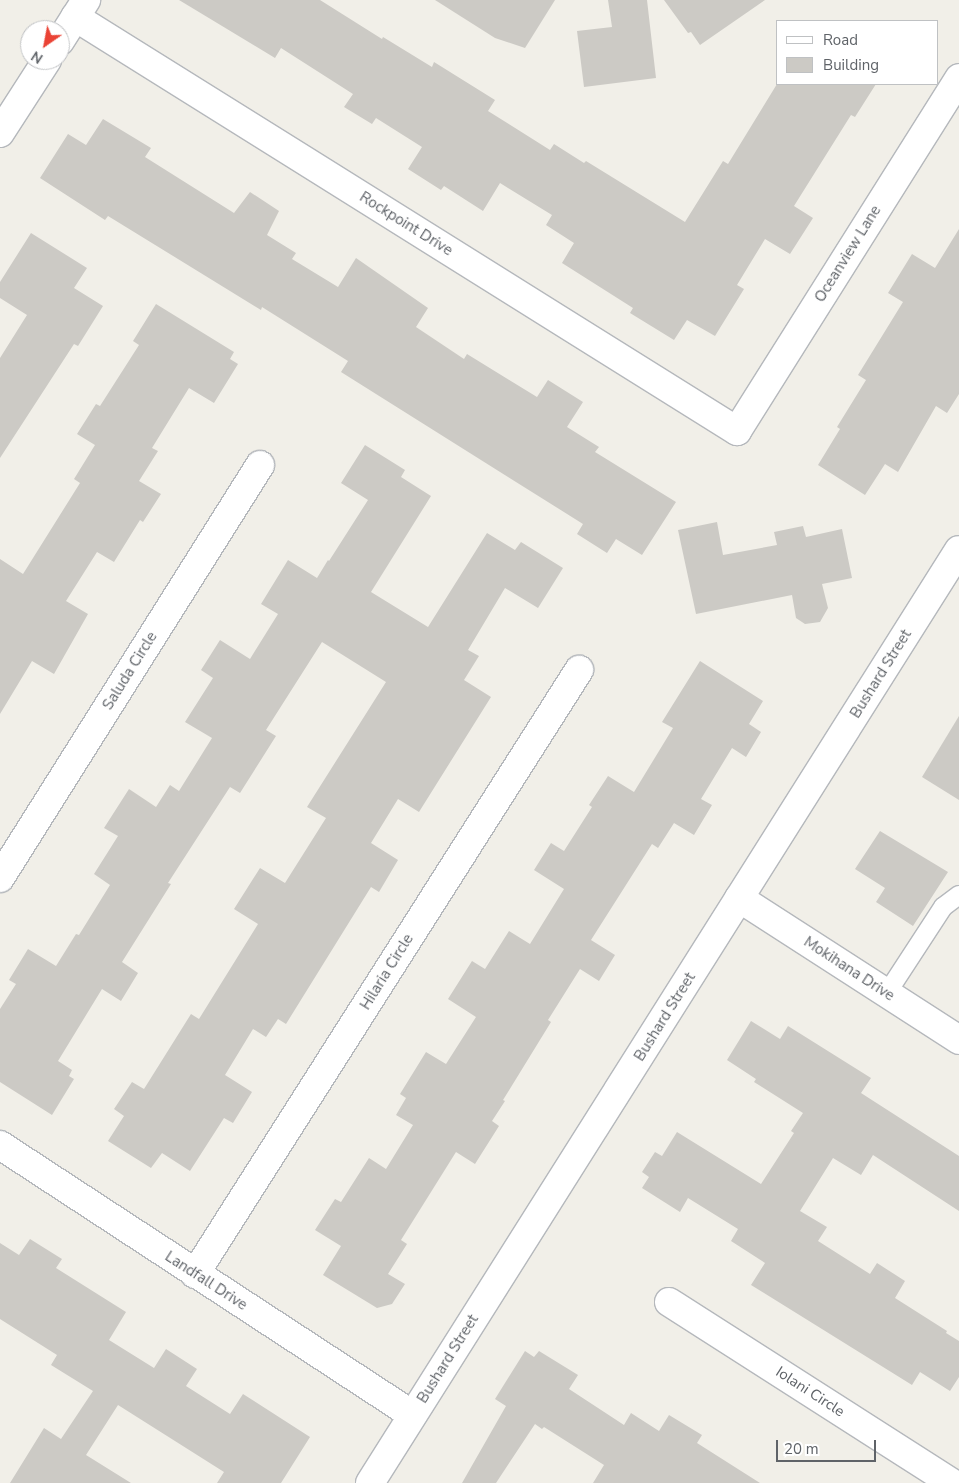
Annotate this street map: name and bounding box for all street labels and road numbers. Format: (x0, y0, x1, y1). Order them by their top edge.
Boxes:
street label: Rockpoint Drive (356, 188, 456, 260)
street label: Oceanview Lane (811, 202, 885, 306)
street label: Bushard Street (847, 626, 915, 722)
street label: Saluda Circle (99, 629, 161, 713)
street label: Hilaria Circle (357, 931, 417, 1013)
street label: Mokihana Drive (800, 933, 898, 1005)
street label: Bushard Street (631, 969, 699, 1065)
street label: Landfall Drive (161, 1248, 251, 1314)
street label: Bushard Street (414, 1311, 482, 1407)
street label: Iolani Circle (772, 1363, 848, 1421)

